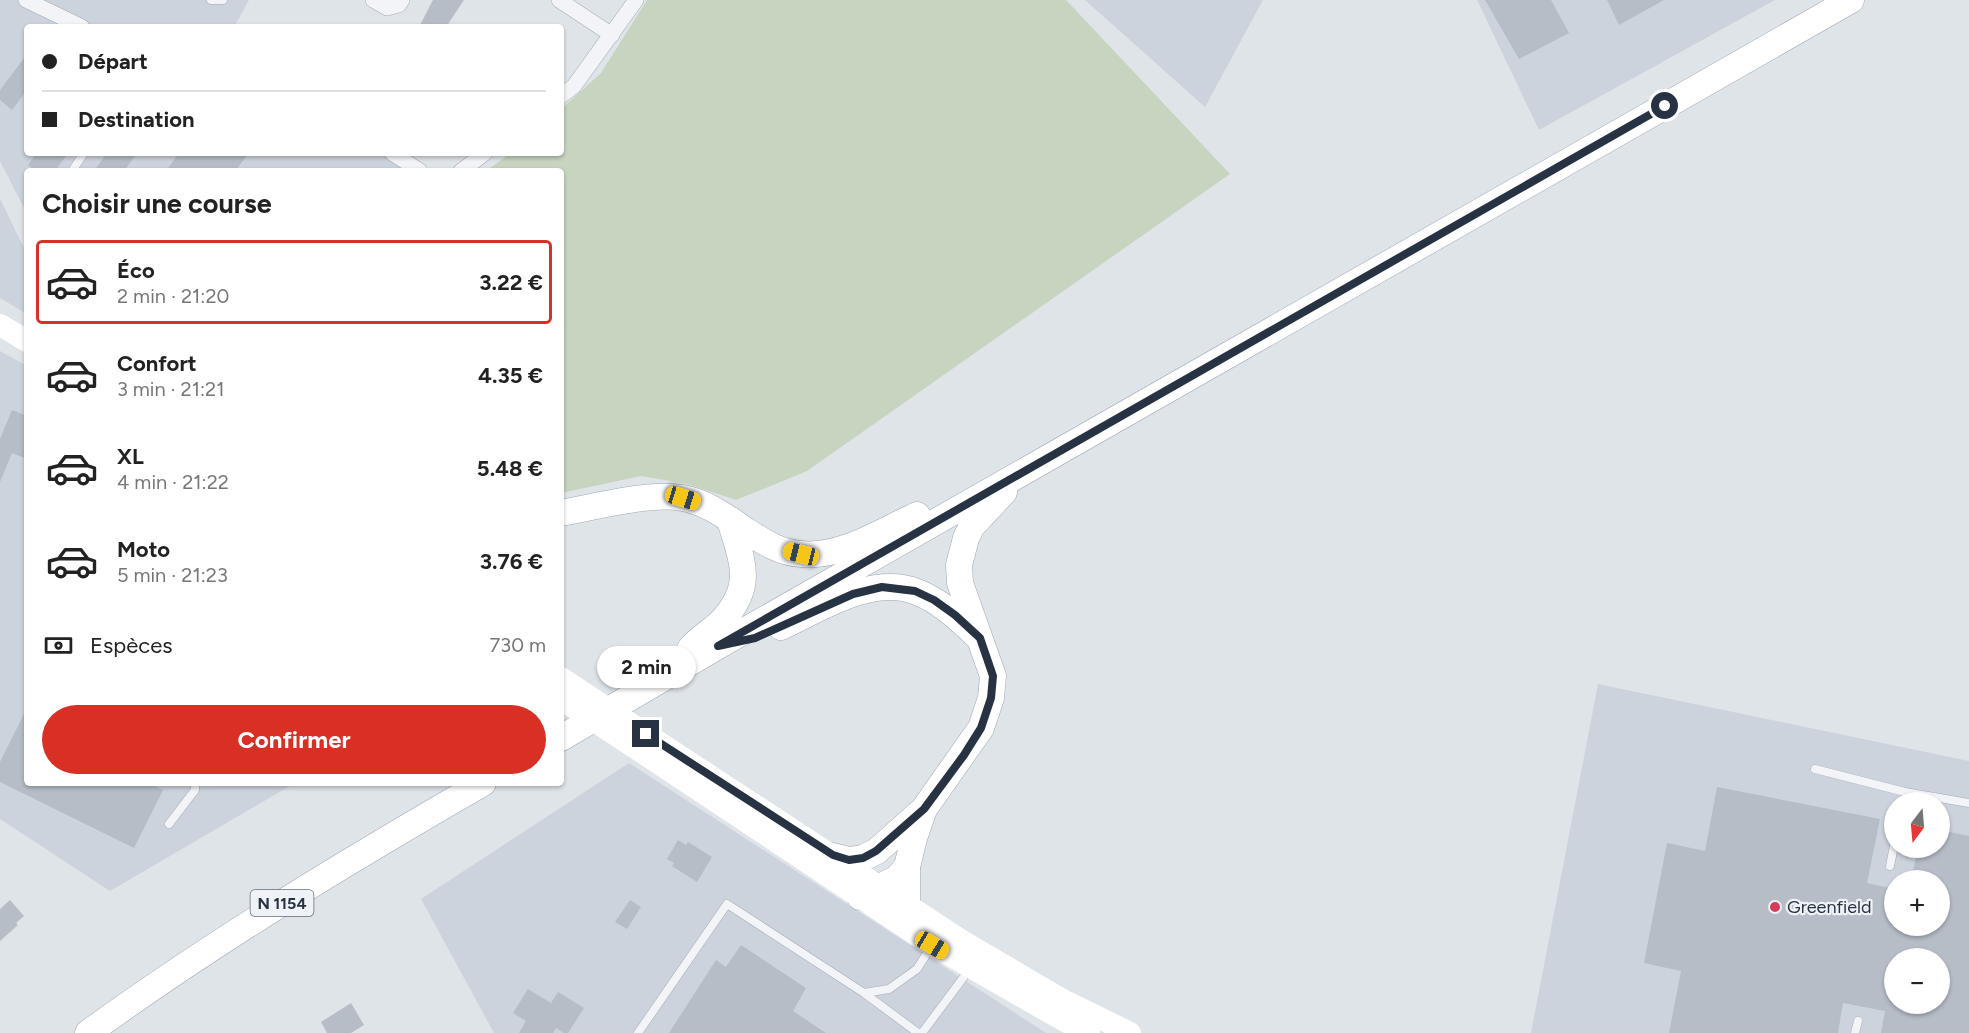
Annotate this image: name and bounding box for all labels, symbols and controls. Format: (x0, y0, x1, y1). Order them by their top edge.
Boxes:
text: Départ (78, 48, 148, 75)
route start (1651, 92, 1678, 119)
text: Destination (78, 106, 195, 133)
text: Choisir une course (42, 187, 272, 220)
icon: car (45, 255, 99, 309)
text: Éco (117, 257, 155, 284)
text: 3.22 € (479, 269, 543, 296)
text: 2 min · 21:20 (117, 284, 229, 308)
icon: car (45, 348, 99, 402)
text: Confort (117, 350, 197, 377)
text: 4.35 € (478, 362, 543, 389)
text: 3 min · 21:21 (117, 377, 225, 401)
icon: car (45, 441, 99, 495)
text: XL (117, 443, 144, 470)
text: 5.48 € (477, 455, 543, 482)
text: 4 min · 21:22 (117, 470, 229, 494)
car (663, 484, 703, 512)
icon: car (45, 534, 99, 588)
text: Moto (117, 536, 170, 563)
car (781, 541, 821, 567)
text: 3.76 € (480, 548, 543, 575)
text: 5 min · 21:23 (117, 563, 228, 587)
icon: cash (42, 629, 75, 662)
text: Espèces (90, 632, 172, 659)
text: 730 m (490, 633, 546, 657)
callout: 2 min (596, 647, 696, 689)
text: 2 min (621, 655, 672, 679)
button: Confirmer (42, 705, 546, 774)
route end (632, 720, 659, 747)
north arrow (1884, 792, 1950, 858)
map controls (1884, 792, 1950, 1014)
button: + (1884, 870, 1950, 936)
road number: N 1154 (250, 890, 314, 916)
place label: Greenfield (1787, 896, 1872, 918)
marker: Greenfield (1768, 900, 1782, 914)
car (912, 928, 952, 962)
button: − (1884, 948, 1950, 1014)

